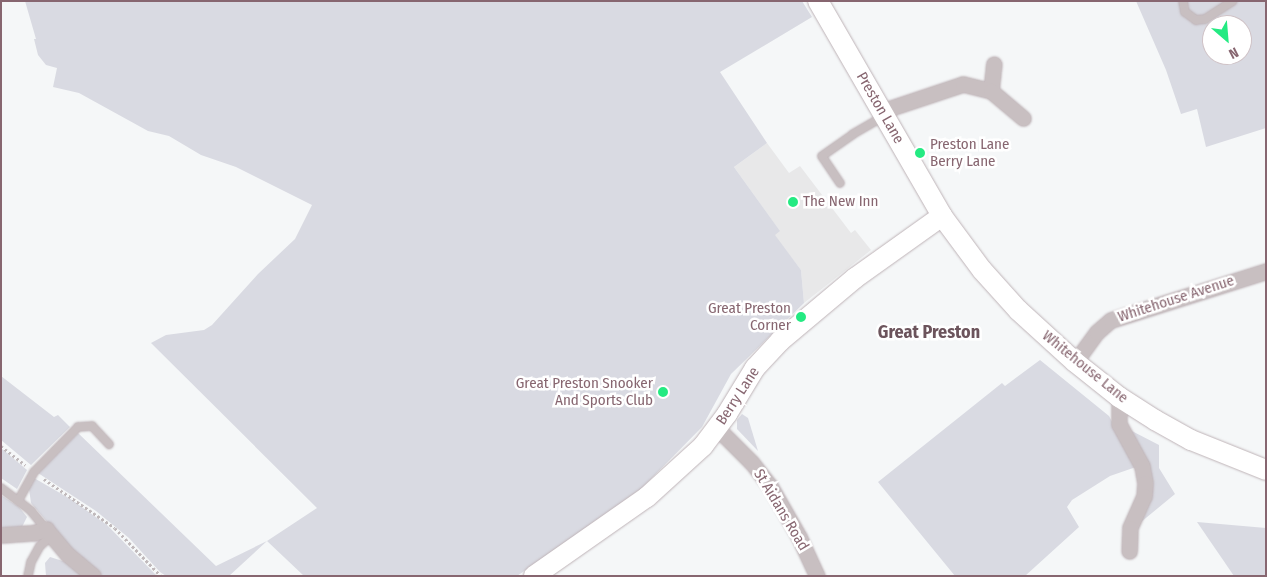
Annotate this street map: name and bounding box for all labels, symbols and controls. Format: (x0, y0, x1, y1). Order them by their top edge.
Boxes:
north arrow (1202, 15, 1252, 65)
text: N (1226, 43, 1241, 62)
street label: Preston Lane (852, 69, 908, 147)
place label: Preston Lane Berry Lane (930, 135, 1009, 170)
marker: Preston Lane Berry Lane (914, 147, 926, 159)
place label: The New Inn (803, 193, 878, 211)
marker: The New Inn (787, 196, 799, 208)
street label: Whitehouse Avenue (1116, 272, 1236, 326)
place label: Great Preston Corner (708, 299, 791, 334)
marker: Great Preston Corner (795, 311, 807, 323)
district label: Great Preston (878, 321, 980, 343)
street label: Whitehouse Lane (1038, 327, 1132, 407)
street label: Berry Lane (713, 364, 763, 428)
place label: Great Preston Snooker And Sports Club (516, 374, 653, 409)
marker: Great Preston Snooker And Sports Club (657, 386, 669, 398)
street label: St Aidans Road (750, 466, 812, 554)

